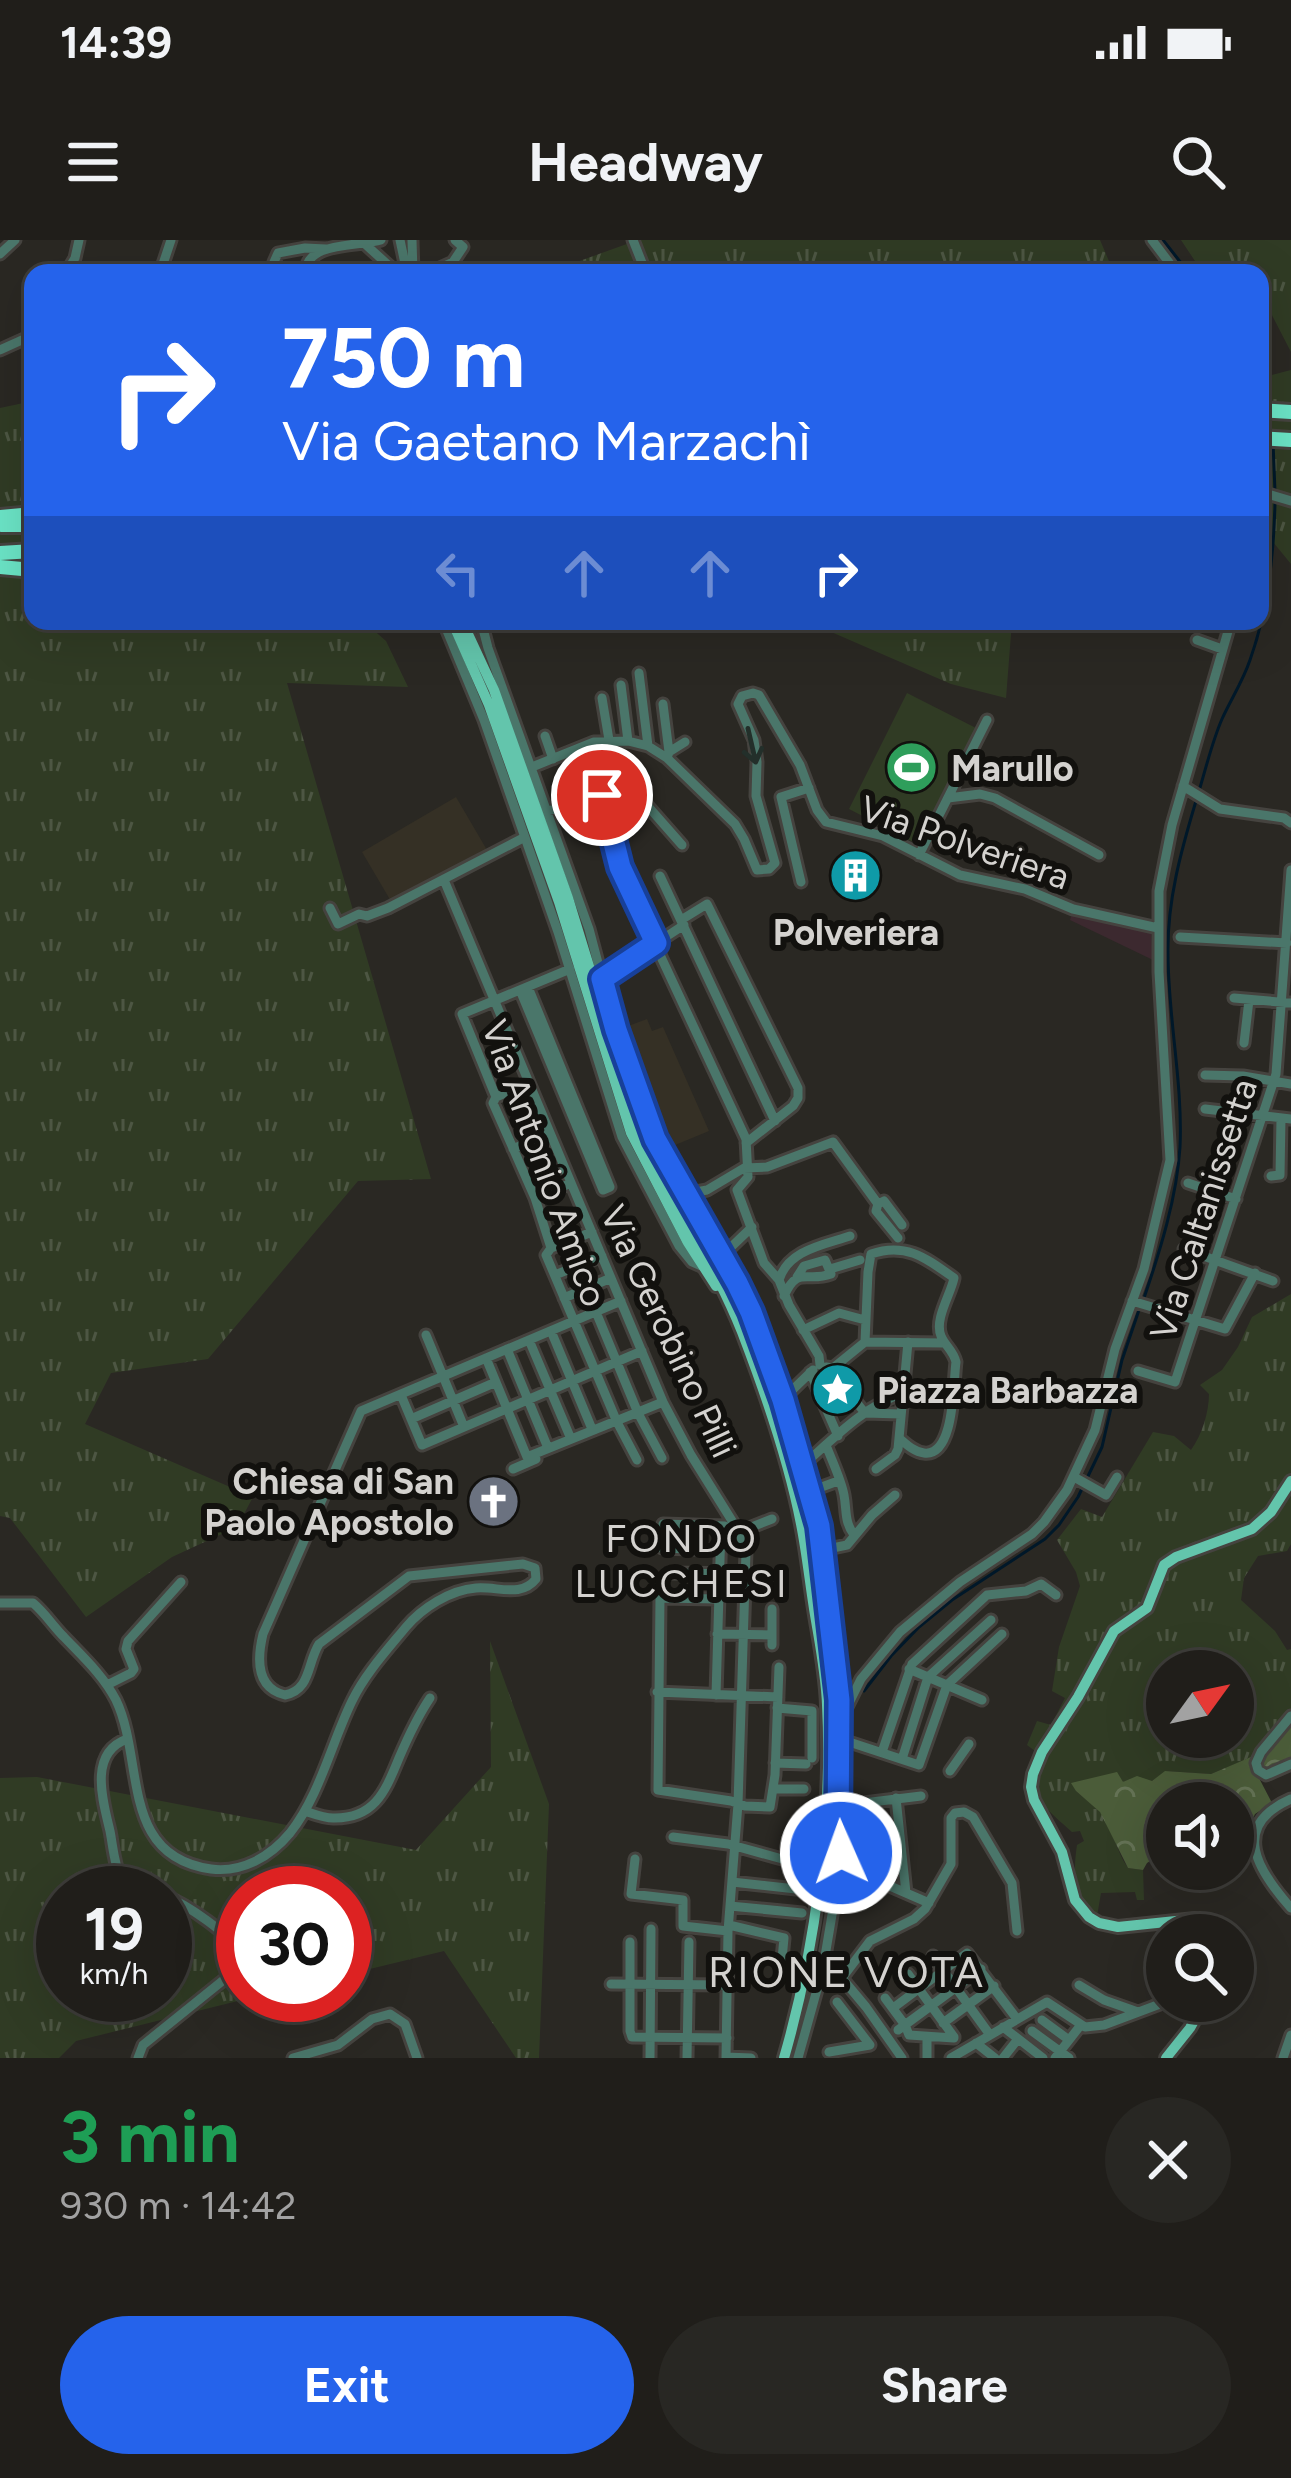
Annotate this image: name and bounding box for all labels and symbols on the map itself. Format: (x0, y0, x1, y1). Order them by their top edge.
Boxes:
one-way arrow (742, 726, 764, 764)
sports icon: Marullo (884, 740, 940, 796)
pin (551, 744, 653, 846)
place label: Marullo (951, 747, 1074, 790)
street label: Via Polveriera (855, 787, 1075, 898)
building icon: Polveriera (828, 848, 884, 904)
place label: Polveriera (773, 911, 939, 954)
street label: Via Antonio Amico (473, 1014, 616, 1312)
street label: Via Caltanissetta (1141, 1073, 1266, 1345)
street label: Via Gerobino Pilli (591, 1198, 746, 1464)
place icon: Piazza Barbazza (810, 1362, 866, 1418)
place label: Piazza Barbazza (877, 1369, 1138, 1412)
place label: Chiesa di San Paolo Apostolo (204, 1460, 454, 1544)
church icon: Chiesa di San Paolo Apostolo (465, 1474, 521, 1530)
district label: FONDO LUCCHESI (575, 1515, 789, 1607)
north arrow (1146, 1650, 1254, 1758)
position arrow (778, 1790, 904, 1916)
speed limit sign: 30 (216, 1866, 372, 2022)
district label: RIONE VOTA (708, 1947, 986, 1998)

